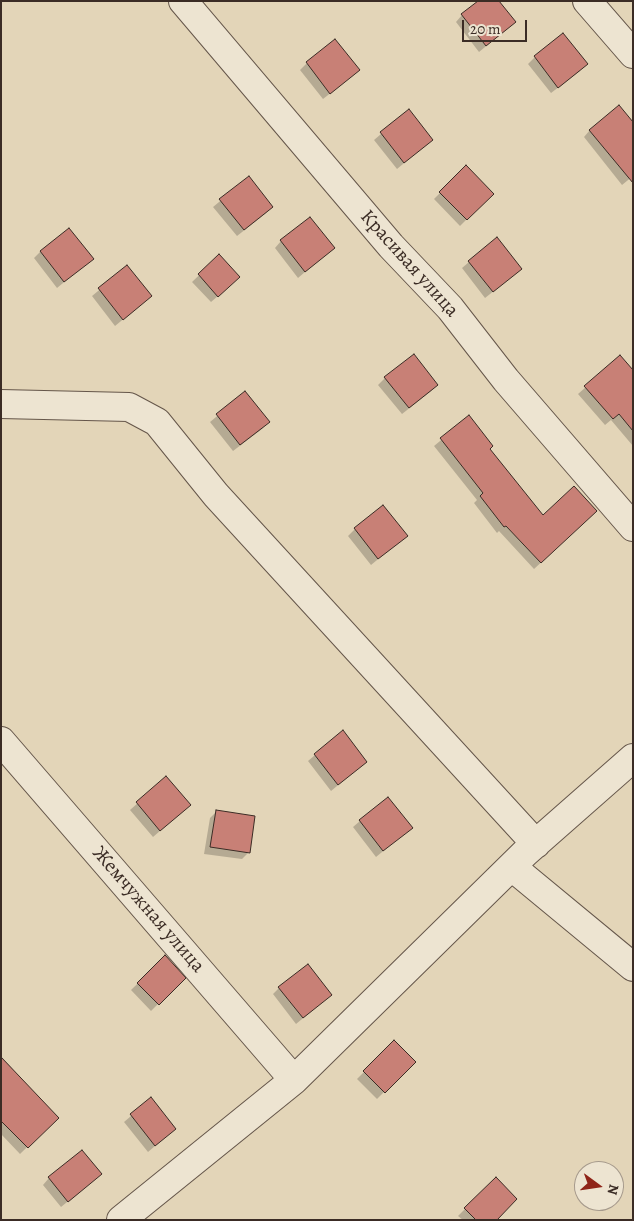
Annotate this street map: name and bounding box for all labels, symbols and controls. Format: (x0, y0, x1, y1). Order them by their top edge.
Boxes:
scale bar (464, 10, 529, 42)
text: 20 m (470, 19, 501, 39)
street label: Красивая улица (355, 205, 463, 323)
street label: Жемчужная улица (87, 842, 209, 978)
north arrow (574, 1161, 624, 1211)
text: N (603, 1182, 624, 1197)

